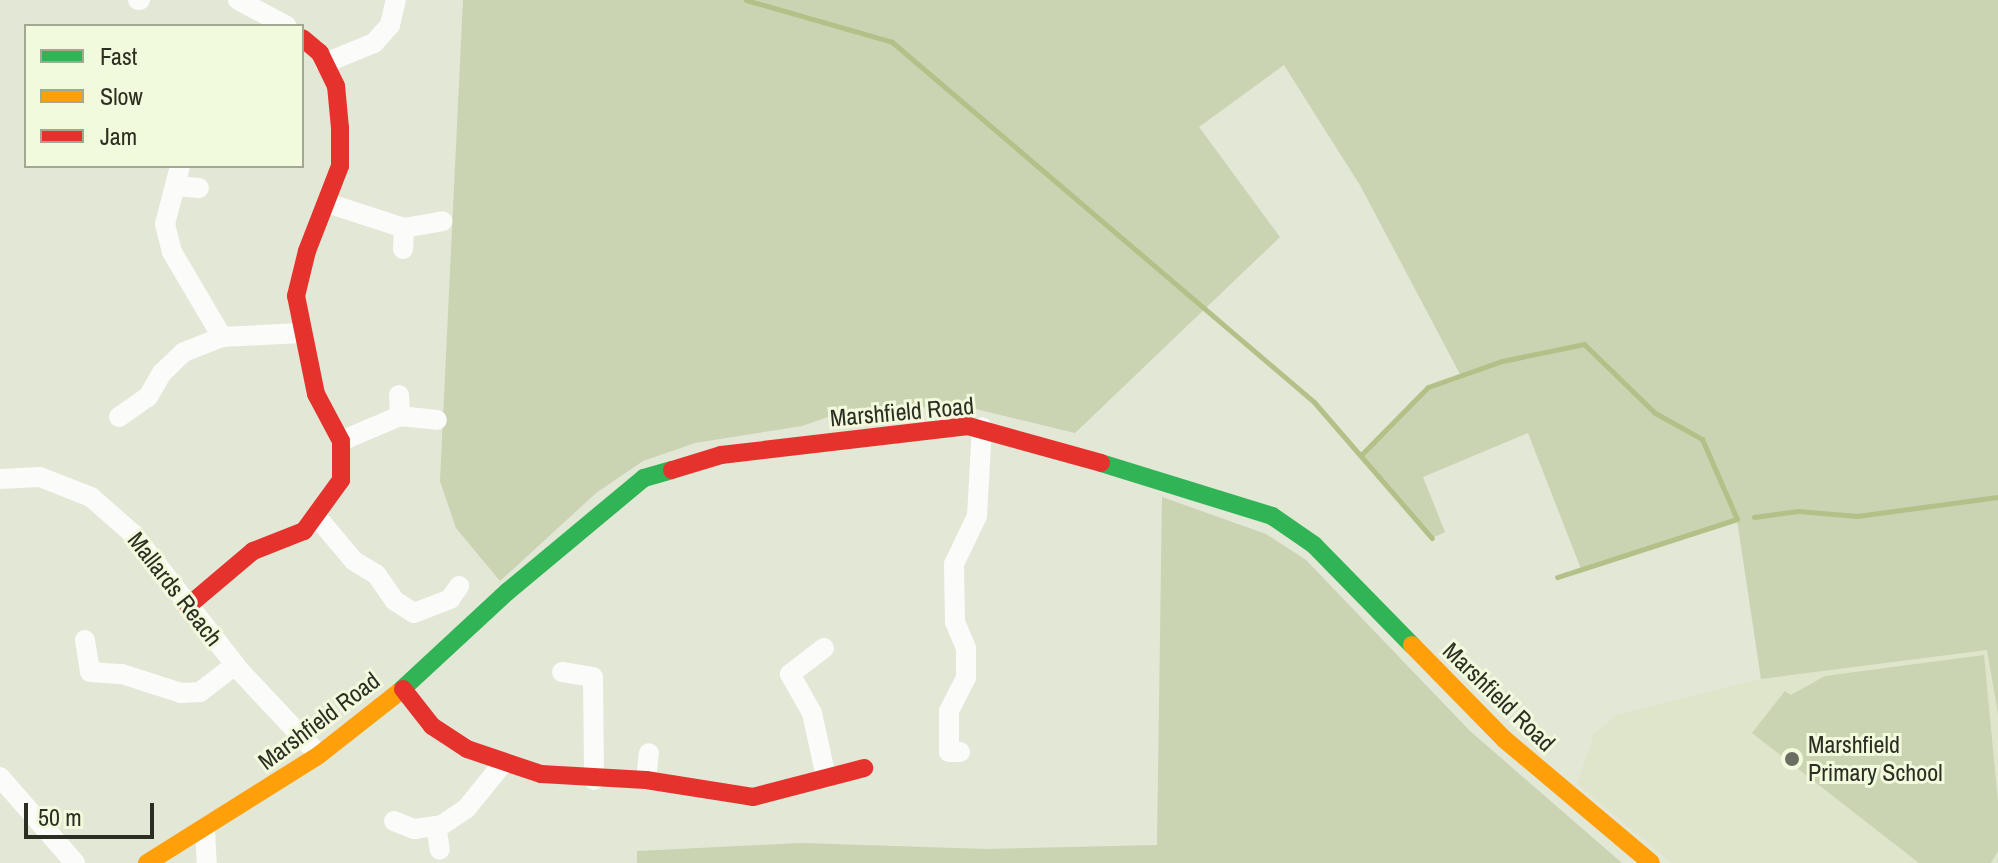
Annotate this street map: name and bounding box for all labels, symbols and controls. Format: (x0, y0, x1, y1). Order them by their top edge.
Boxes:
legend (24, 24, 304, 168)
text: Fast (100, 40, 137, 72)
text: Slow (100, 80, 143, 112)
text: Jam (100, 120, 137, 152)
street label: Marshfield Road (829, 391, 975, 433)
street label: Mallards Reach (122, 526, 228, 652)
street label: Marshfield Road (1437, 636, 1561, 758)
street label: Marshfield Road (253, 666, 385, 776)
place label: Marshfield Primary School (1808, 731, 1943, 787)
marker: Marshfield Primary School (1783, 750, 1801, 768)
scale bar (28, 787, 158, 837)
text: 50 m (38, 801, 82, 833)

